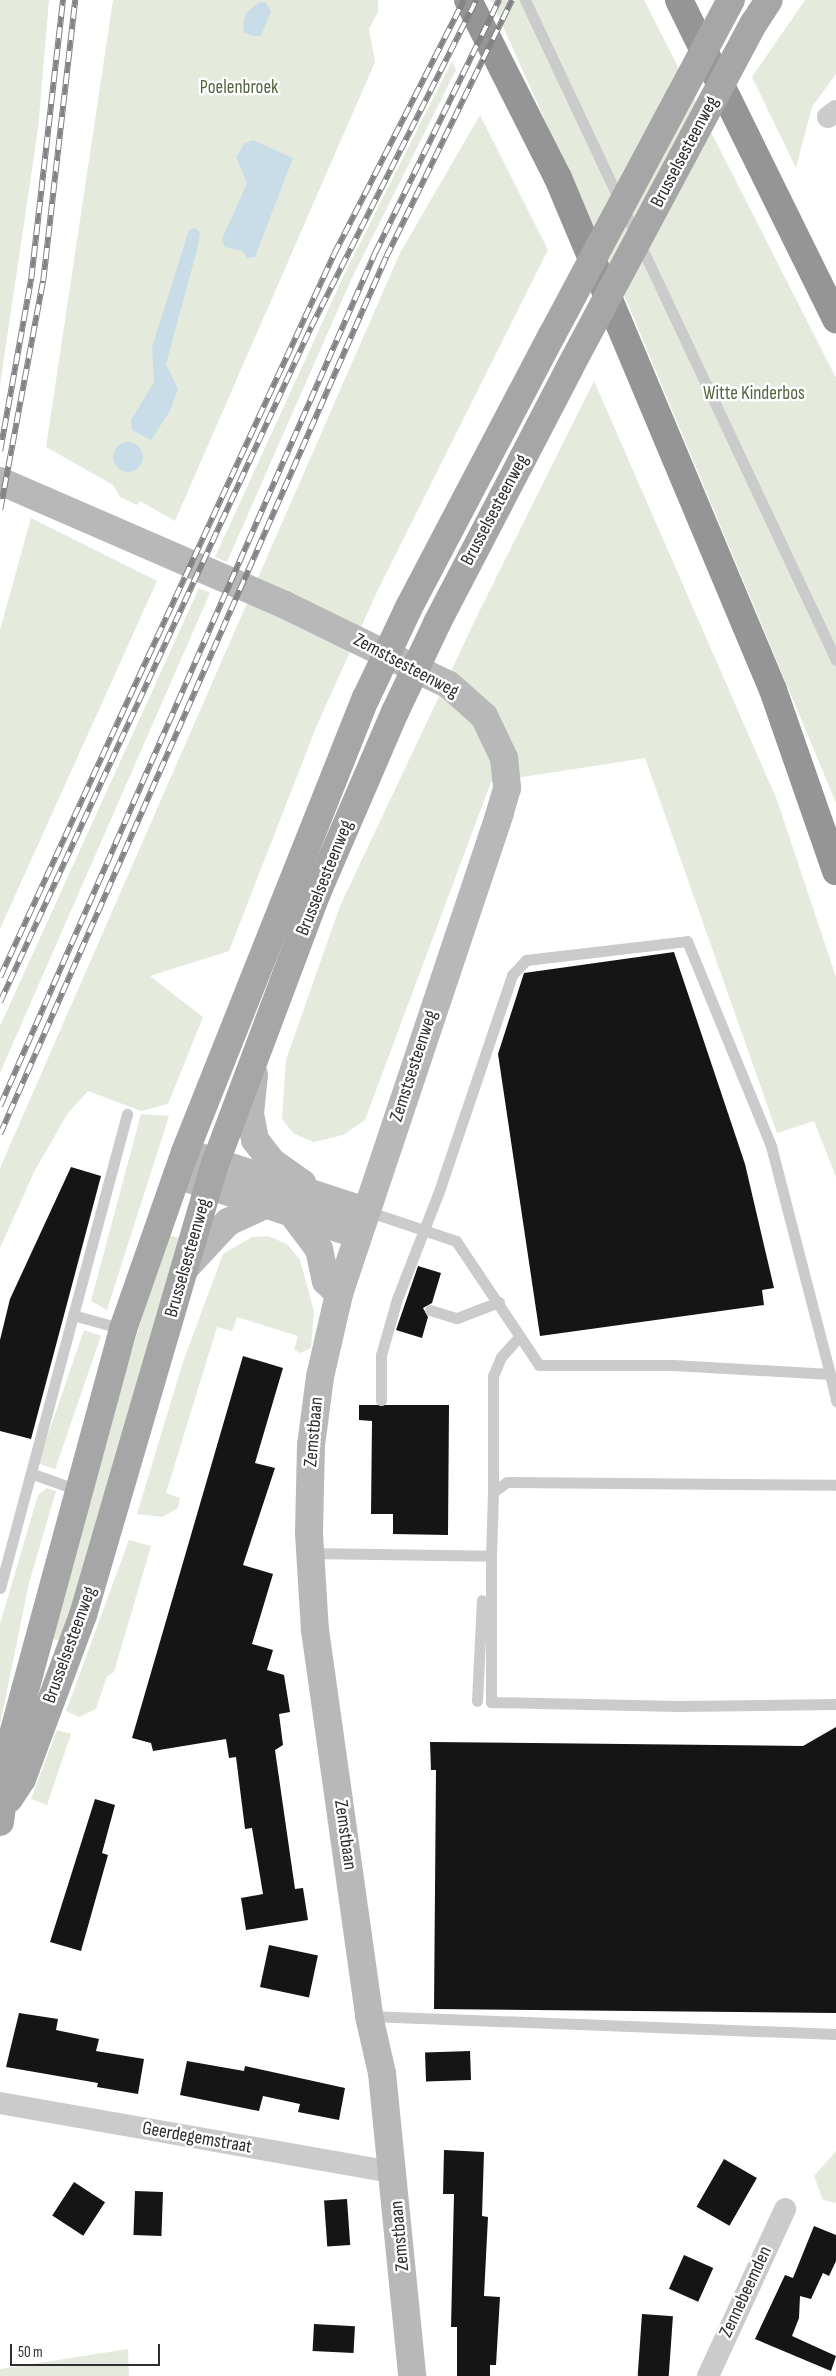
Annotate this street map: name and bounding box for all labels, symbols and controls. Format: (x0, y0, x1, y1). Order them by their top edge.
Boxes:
park label: Poelenbroek (200, 77, 278, 99)
street label: Brusselsesteenweg (646, 93, 724, 211)
park label: Witte Kinderbos (703, 383, 805, 405)
street label: Brusselsesteenweg (456, 451, 534, 569)
street label: Zemstsesteenweg (349, 629, 463, 703)
street label: Brusselsesteenweg (291, 817, 359, 939)
street label: Zemstsesteenweg (385, 1007, 443, 1125)
street label: Brusselsesteenweg (160, 1196, 216, 1320)
street label: Zemstbaan (300, 1396, 328, 1468)
street label: Brusselsesteenweg (38, 1584, 102, 1706)
street label: Zemstbaan (329, 1798, 361, 1872)
street label: Geerdegemstraat (140, 2117, 254, 2159)
street label: Zemstbaan (386, 2200, 414, 2272)
street label: Zennebeemden (715, 2243, 777, 2341)
scale bar (12, 2334, 162, 2366)
text: 50 m (18, 2343, 43, 2362)

